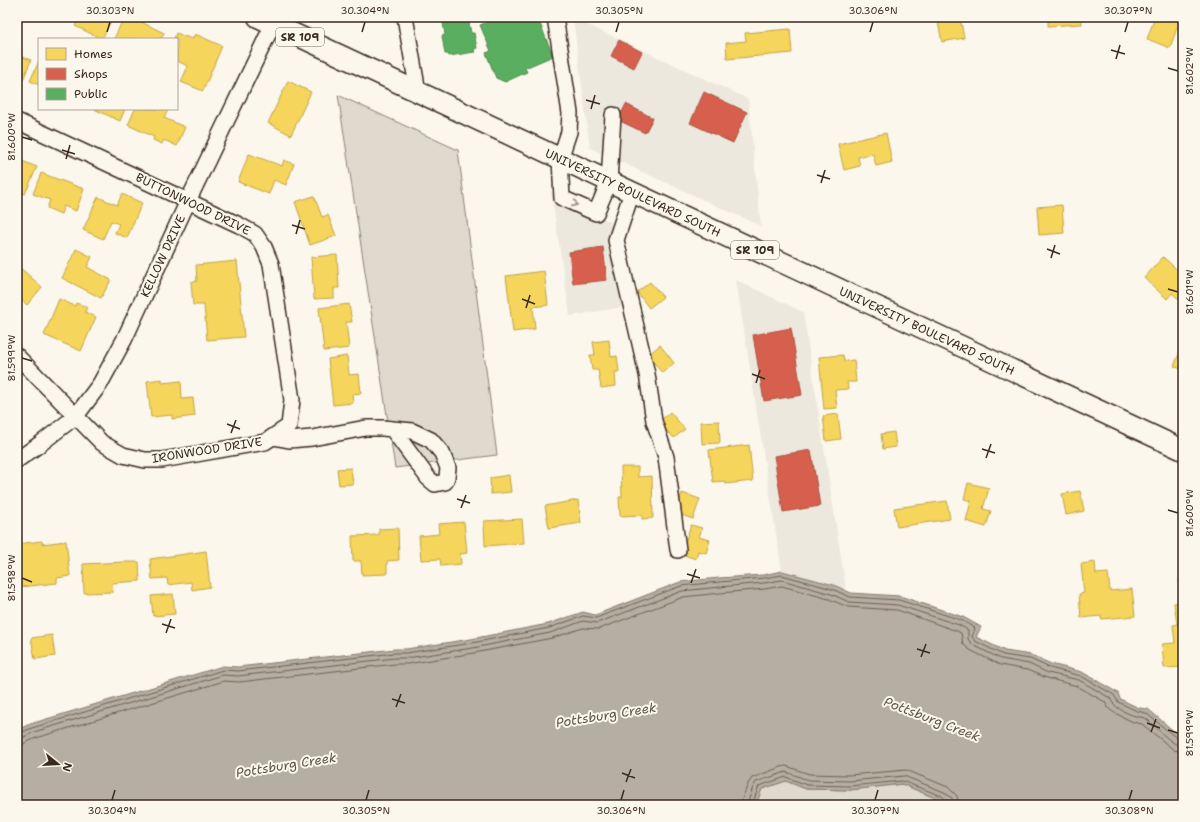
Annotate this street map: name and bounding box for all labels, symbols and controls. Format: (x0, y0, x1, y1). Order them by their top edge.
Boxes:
text: 30.303°N (86, 4, 134, 17)
text: 30.304°N (341, 4, 389, 17)
text: 30.305°N (595, 4, 643, 17)
text: 30.306°N (848, 4, 898, 17)
text: 30.307°N (1104, 4, 1152, 17)
road number: SR 109 (276, 28, 324, 46)
legend (38, 38, 178, 110)
text: Homes (74, 46, 113, 62)
text: 81.602°W (1183, 47, 1196, 95)
text: Shops (74, 66, 108, 82)
text: Public (74, 86, 108, 102)
text: 81.600°W (5, 113, 18, 161)
street label: UNIVERSITY BOULEVARD SOUTH (543, 145, 724, 241)
street label: BUTTONWOOD DRIVE (133, 169, 253, 239)
one-way arrow (571, 199, 578, 207)
street label: KELLOW DRIVE (137, 212, 189, 300)
road number: SR 109 (731, 241, 779, 259)
text: 81.601°W (1183, 269, 1196, 315)
street label: UNIVERSITY BOULEVARD SOUTH (837, 283, 1018, 379)
text: 81.599°W (5, 334, 18, 381)
street label: IRONWOOD DRIVE (151, 433, 263, 467)
text: 81.600°W (1183, 489, 1196, 537)
text: 81.598°W (5, 554, 18, 602)
water label: Pottsburg Creek (882, 693, 983, 745)
water label: Pottsburg Creek (555, 699, 658, 731)
text: 81.599°W (1183, 709, 1196, 756)
north arrow (38, 744, 78, 784)
water label: Pottsburg Creek (235, 749, 338, 781)
text: N (58, 760, 76, 774)
text: 30.304°N (88, 804, 136, 817)
text: 30.305°N (342, 804, 390, 817)
text: 30.306°N (596, 804, 646, 817)
text: 30.307°N (851, 804, 899, 817)
text: 30.308°N (1104, 804, 1154, 817)

